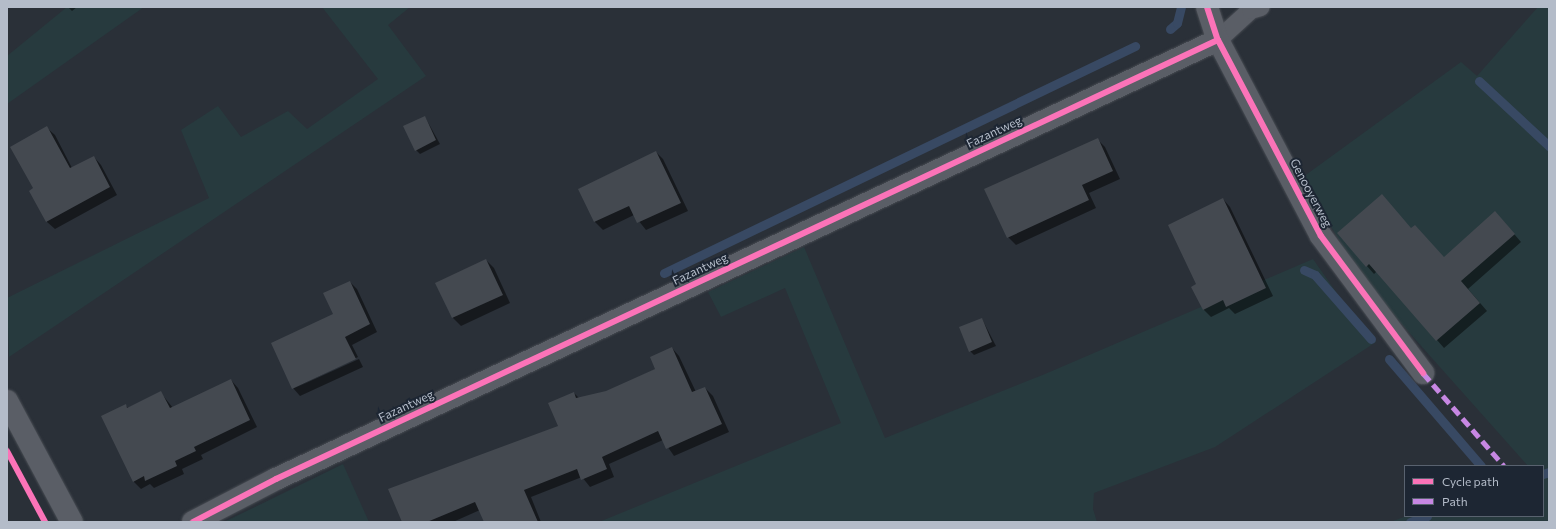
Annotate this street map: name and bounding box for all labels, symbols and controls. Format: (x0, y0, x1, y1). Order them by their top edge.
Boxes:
street label: Fazantweg (964, 113, 1024, 151)
street label: Genooyerweg (1287, 156, 1335, 230)
street label: Fazantweg (670, 250, 730, 288)
street label: Fazantweg (376, 387, 436, 425)
legend (1404, 465, 1544, 517)
text: Cycle path (1442, 474, 1499, 488)
text: Path (1442, 494, 1468, 508)

